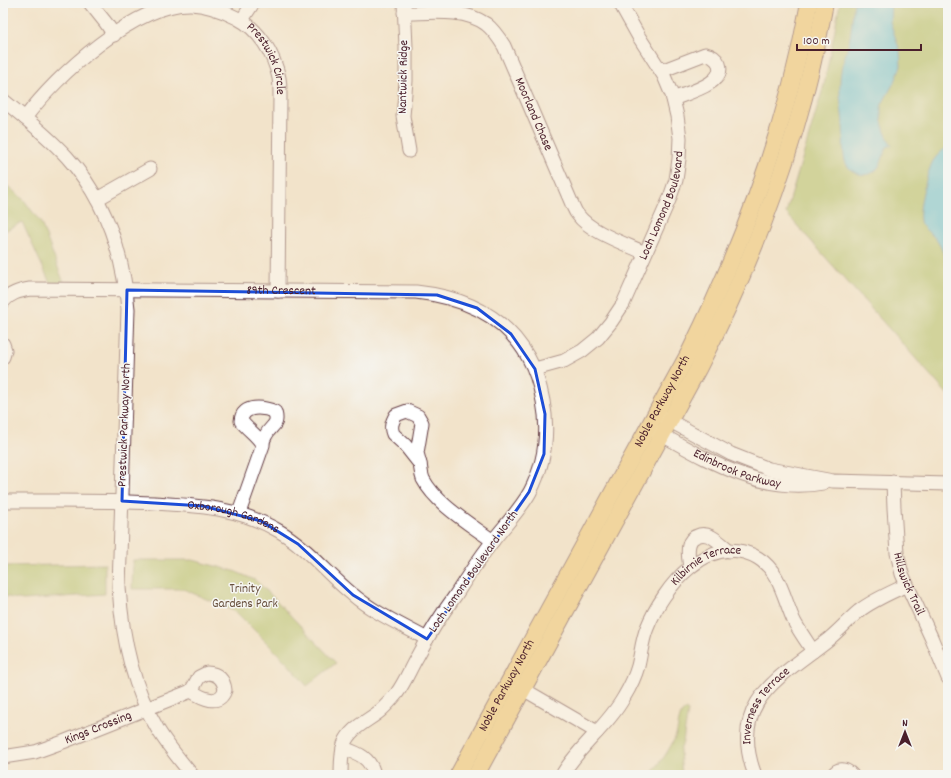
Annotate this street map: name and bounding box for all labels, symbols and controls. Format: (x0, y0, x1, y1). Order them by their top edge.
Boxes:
street label: Prestwick Circle (242, 18, 290, 95)
scale bar (797, 26, 921, 52)
text: 100 m (803, 33, 830, 50)
street label: Nantwick Ridge (394, 40, 414, 114)
street label: Moorland Chase (509, 75, 558, 154)
street label: Loch Lomond Boulevard (634, 151, 689, 263)
street label: 89th Crescent (247, 281, 316, 301)
street label: Noble Parkway North (630, 352, 695, 451)
street label: Prestwick Parkway North (113, 363, 137, 487)
street label: Edinbrook Parkway (690, 444, 783, 494)
street label: Oxborough Gardens (186, 496, 283, 539)
street label: Loch Lomond Boulevard North (424, 507, 524, 637)
street label: Kilbirnie Terrace (666, 541, 743, 590)
street label: Hillswick Trail (888, 550, 929, 619)
park label: Trinity Gardens Park (212, 580, 278, 614)
street label: Noble Parkway North (474, 636, 540, 735)
street label: Inverness Terrace (738, 662, 794, 745)
street label: Kings Crossing (62, 706, 135, 750)
north arrow (885, 712, 925, 752)
text: N (902, 716, 908, 732)

